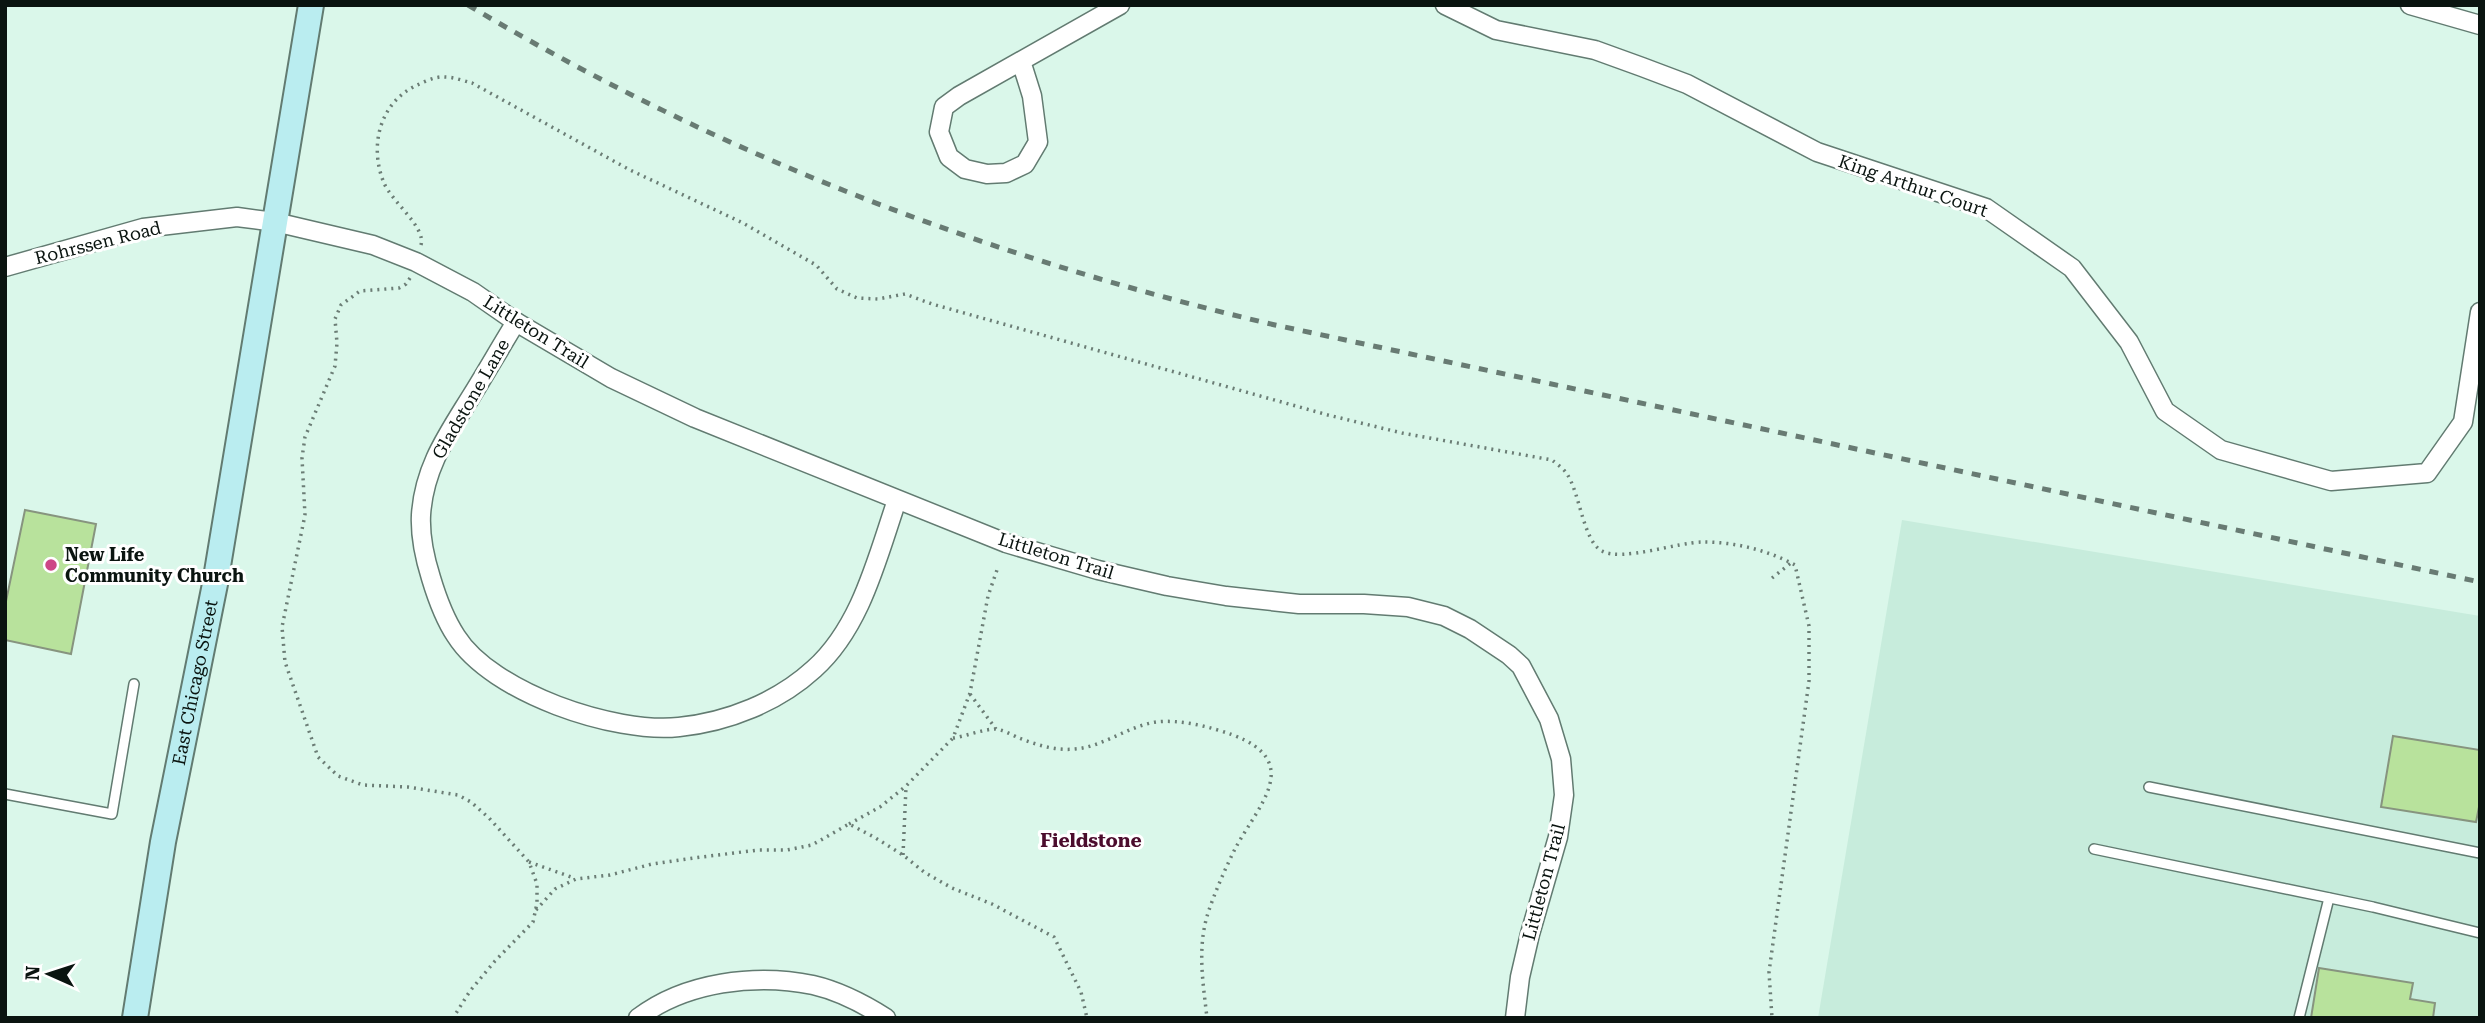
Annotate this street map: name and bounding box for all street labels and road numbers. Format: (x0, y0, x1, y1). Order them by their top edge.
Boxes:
street label: King Arthur Court (1836, 150, 1991, 221)
street label: Rohrssen Road (33, 217, 164, 268)
street label: Littleton Trail (480, 291, 593, 372)
street label: Gladstone Lane (428, 335, 514, 463)
street label: Littleton Trail (996, 528, 1117, 583)
street label: East Chicago Street (168, 597, 222, 767)
street label: Littleton Trail (1518, 821, 1569, 942)

